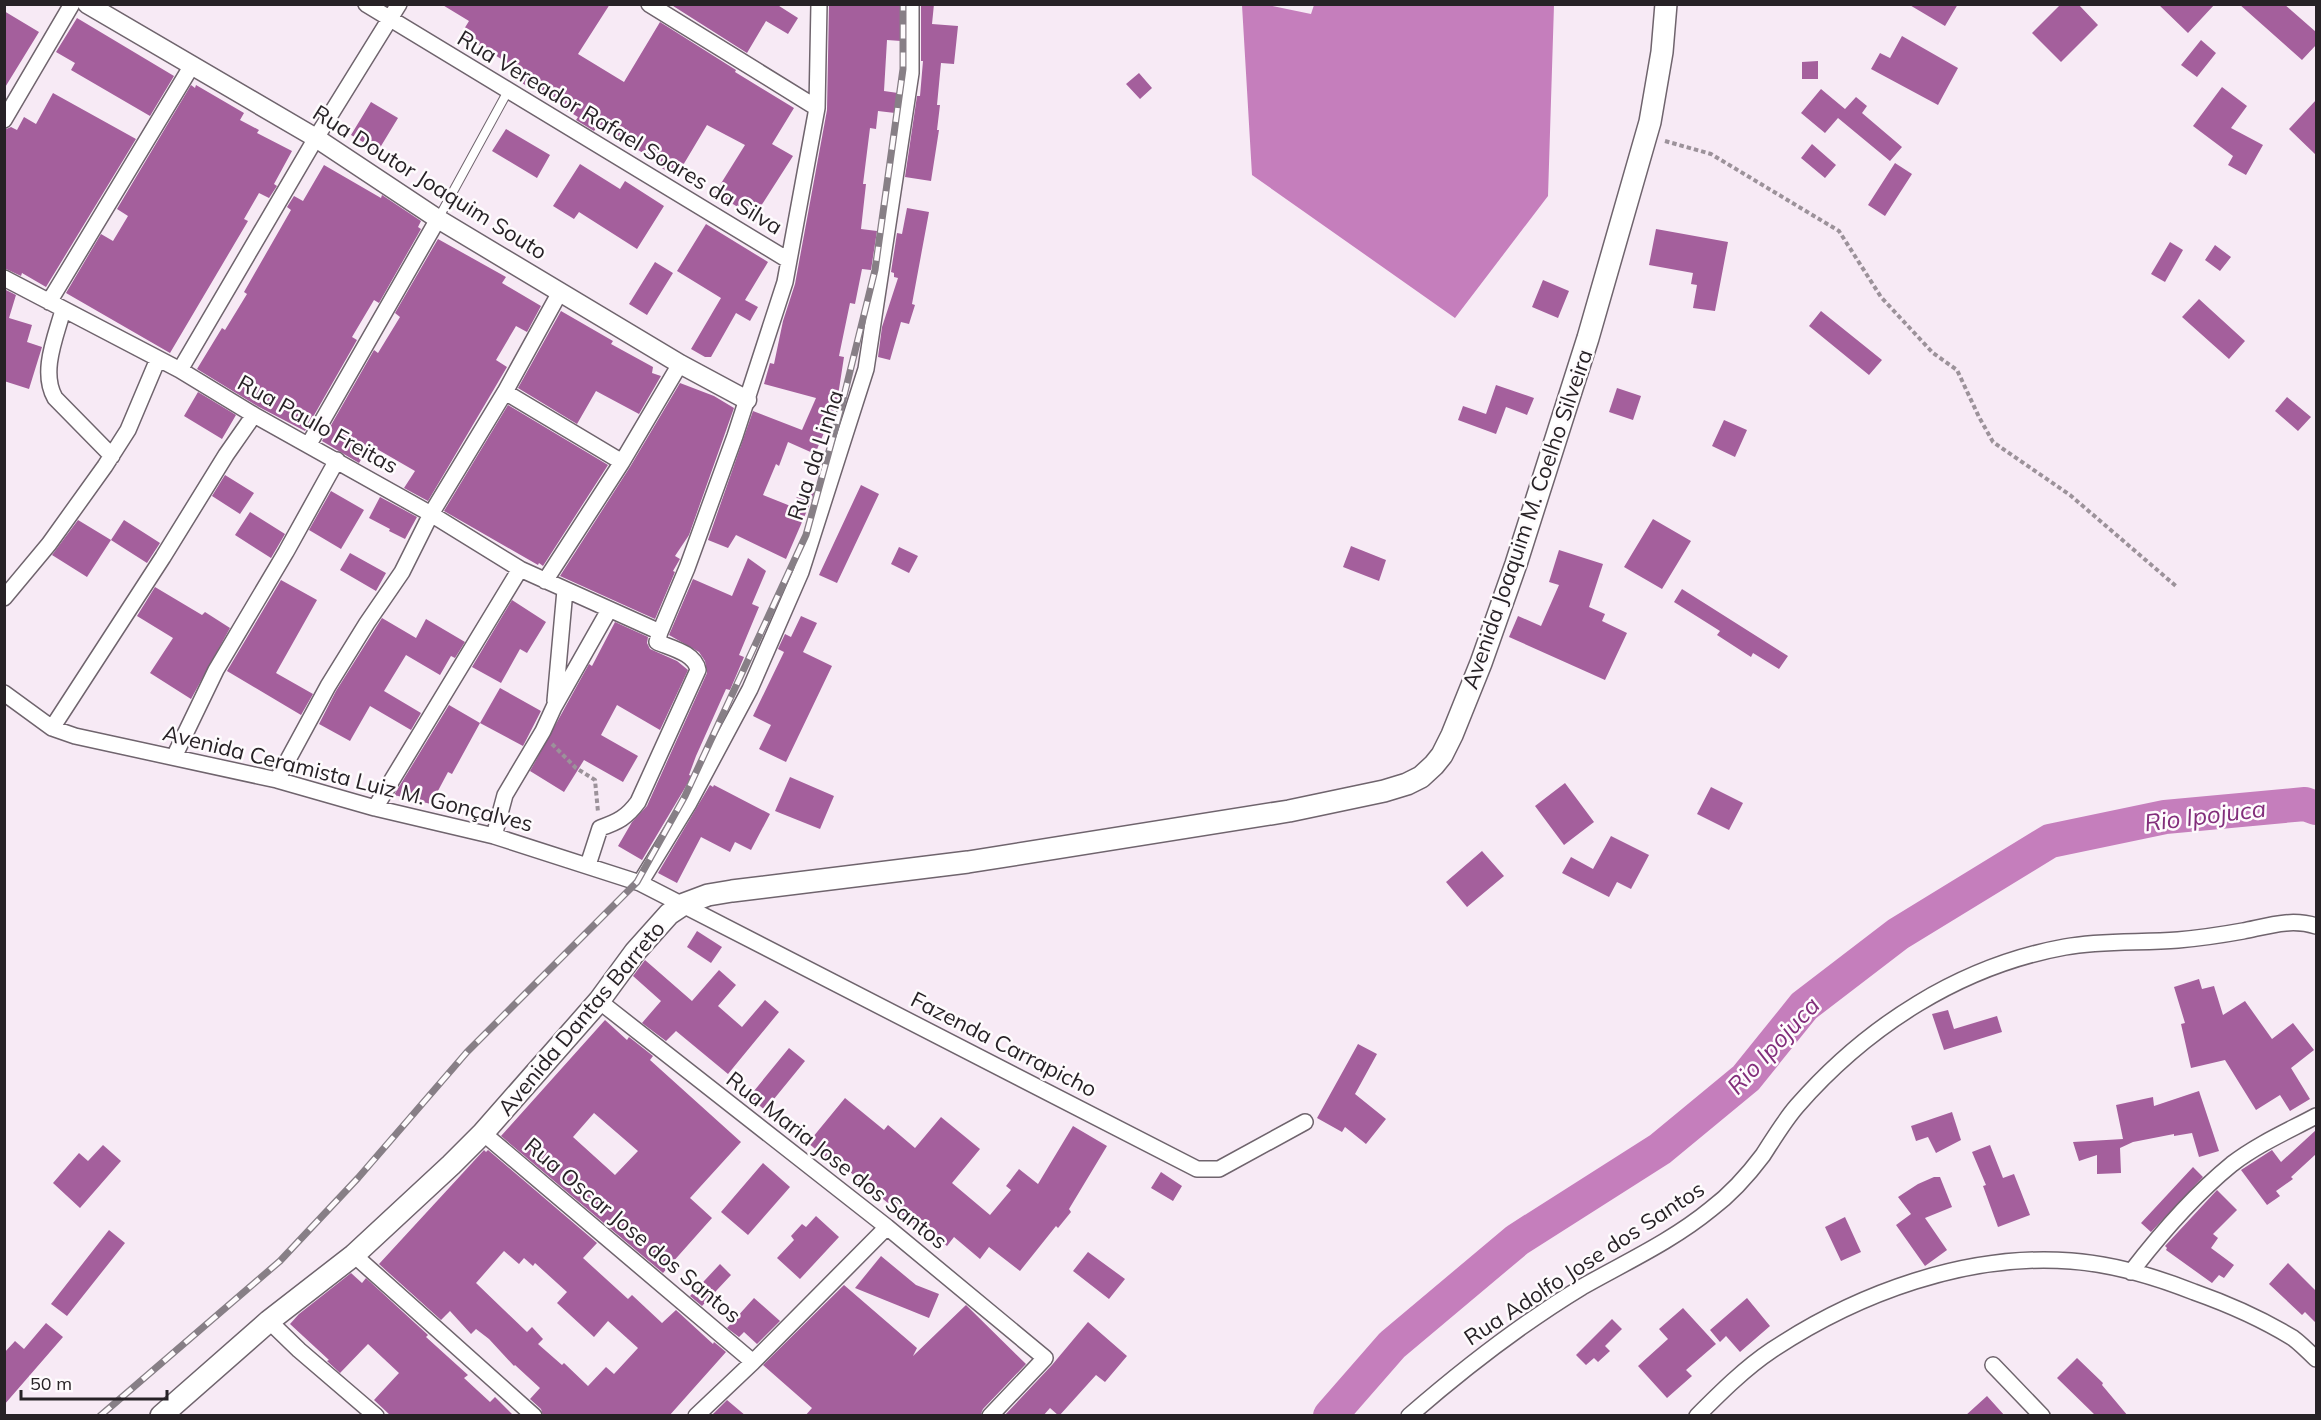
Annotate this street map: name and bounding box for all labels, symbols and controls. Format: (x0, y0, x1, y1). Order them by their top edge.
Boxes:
street label: Rua Vereador Rafael Soares da Silva (452, 24, 788, 240)
street label: Rua Doutor Joaquim Souto (308, 98, 552, 266)
street label: Avenida Joaquim M. Coelho Silveira (1456, 345, 1598, 693)
street label: Rua Paulo Freitas (233, 368, 403, 480)
street label: Rua da Linha (781, 386, 849, 524)
street label: Avenida Ceramista Luiz M. Gonçalves (160, 718, 536, 838)
water label: Rio Ipojuca (2142, 793, 2268, 837)
street label: Avenida Dantas Barreto (491, 915, 671, 1121)
street label: Fazenda Carrapicho (906, 985, 1102, 1103)
water label: Rio Ipojuca (1720, 990, 1826, 1100)
street label: Rua Maria Jose dos Santos (721, 1065, 953, 1255)
street label: Rua Oscar Jose dos Santos (519, 1131, 747, 1329)
street label: Rua Adolfo Jose dos Santos (1459, 1175, 1709, 1351)
scale bar (21, 1363, 166, 1401)
text: 50 m (30, 1372, 72, 1395)

